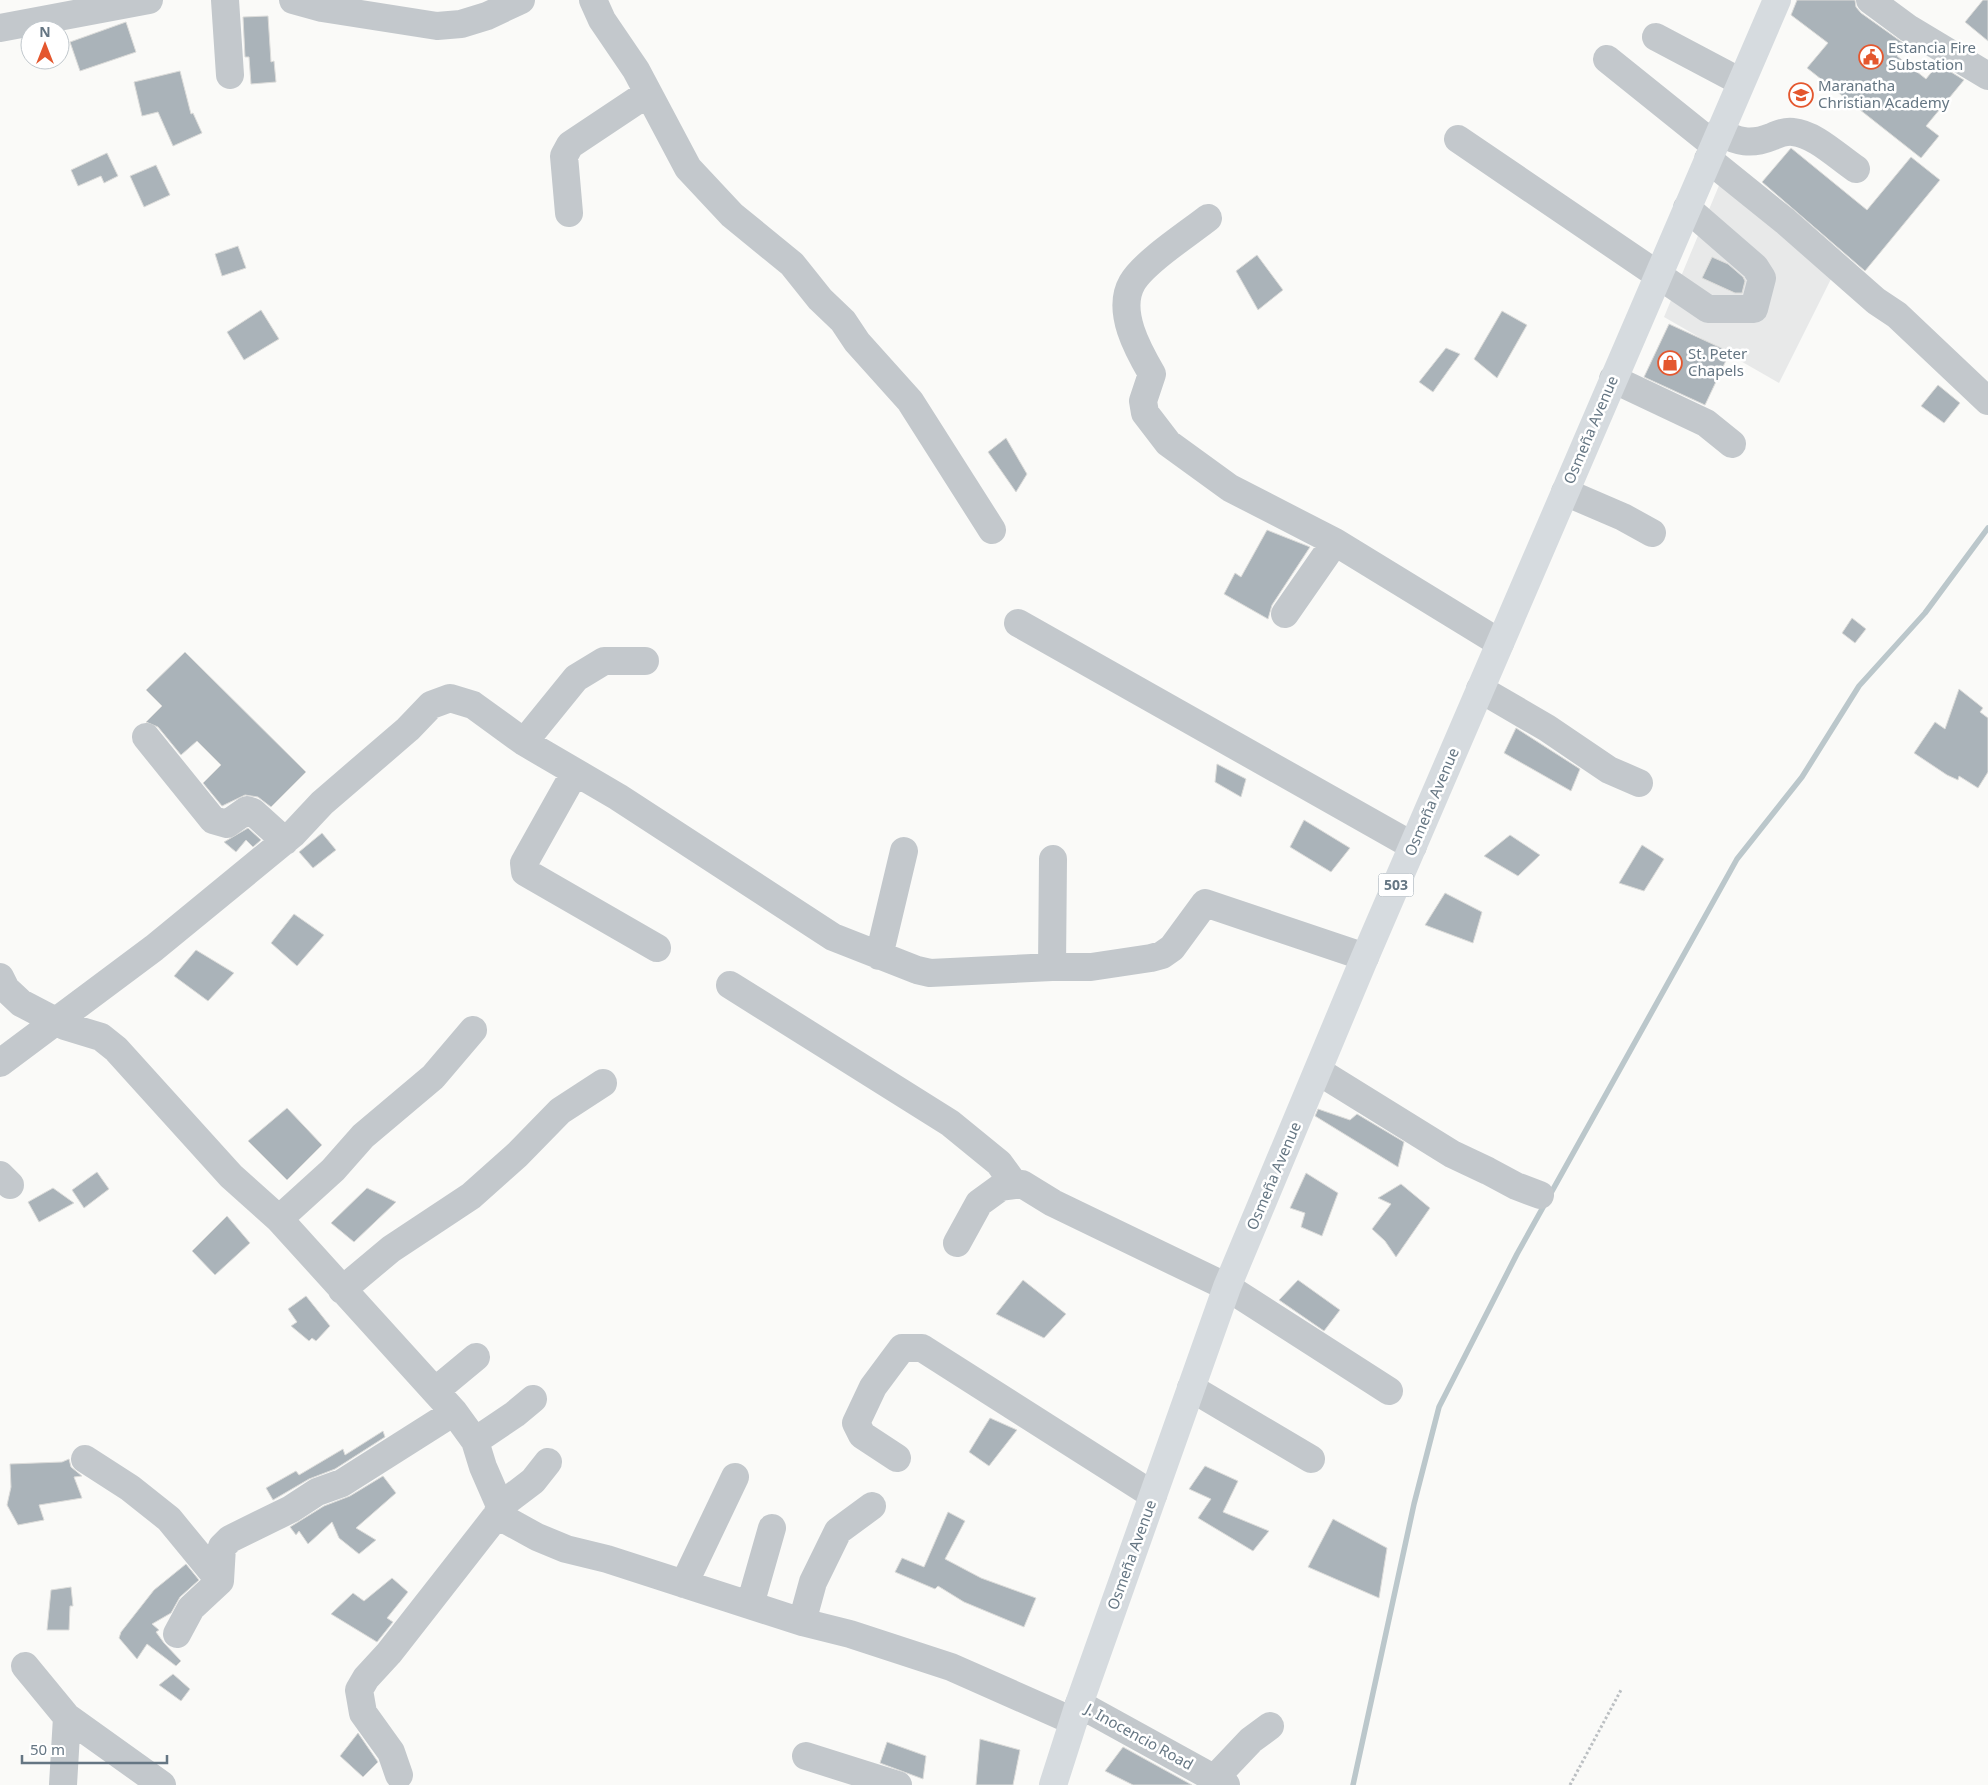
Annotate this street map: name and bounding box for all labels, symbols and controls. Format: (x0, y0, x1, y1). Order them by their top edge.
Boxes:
north arrow (20, 20, 70, 70)
text: N (39, 22, 51, 41)
place label: Estancia Fire Substation (1888, 37, 1976, 74)
public building icon: Estancia Fire Substation (1858, 44, 1884, 70)
place label: Maranatha Christian Academy (1818, 75, 1950, 112)
school or university icon: Maranatha Christian Academy (1788, 82, 1814, 108)
place label: St. Peter Chapels (1688, 343, 1747, 380)
shop icon: St. Peter Chapels (1657, 350, 1683, 376)
street label: Osmeña Avenue (1558, 372, 1622, 487)
street label: Osmeña Avenue (1399, 744, 1463, 859)
road number: 503 (1378, 874, 1414, 896)
street label: Osmeña Avenue (1241, 1118, 1305, 1233)
street label: Osmeña Avenue (1102, 1497, 1160, 1612)
street label: J. Inocencio Road (1080, 1697, 1197, 1774)
scale bar (22, 1732, 168, 1764)
text: 50 m (30, 1739, 65, 1759)

